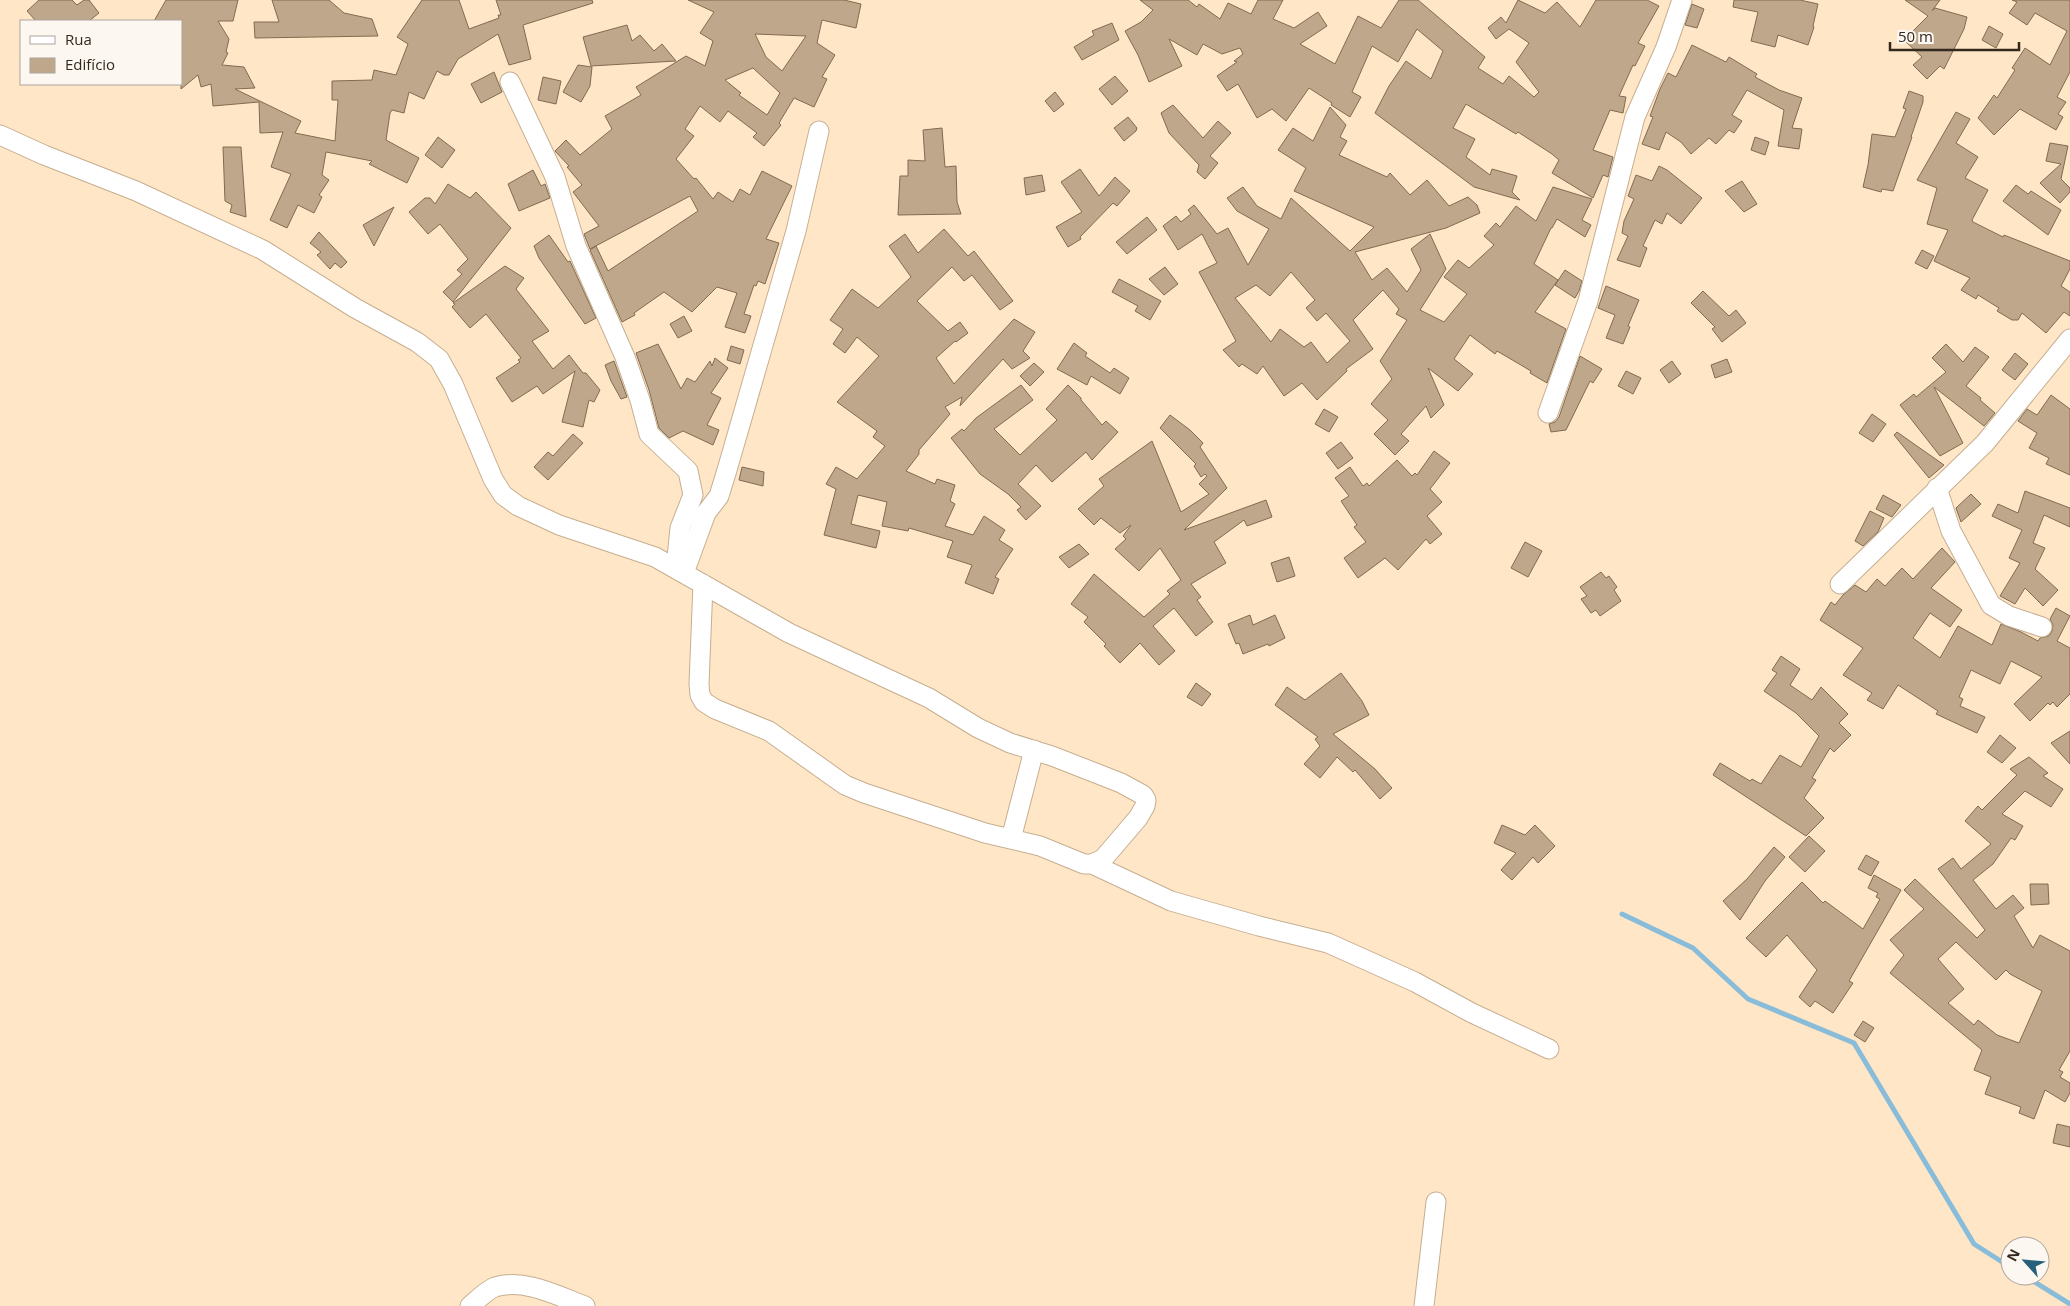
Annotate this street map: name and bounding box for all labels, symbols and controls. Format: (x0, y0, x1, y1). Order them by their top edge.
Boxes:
legend (20, 20, 182, 85)
scale bar (1890, 20, 2019, 52)
text: 50 m (1898, 26, 1933, 46)
text: Rua (65, 29, 92, 49)
text: Edifício (65, 54, 115, 74)
north arrow (2000, 1236, 2050, 1286)
text: N (2002, 1245, 2024, 1264)

